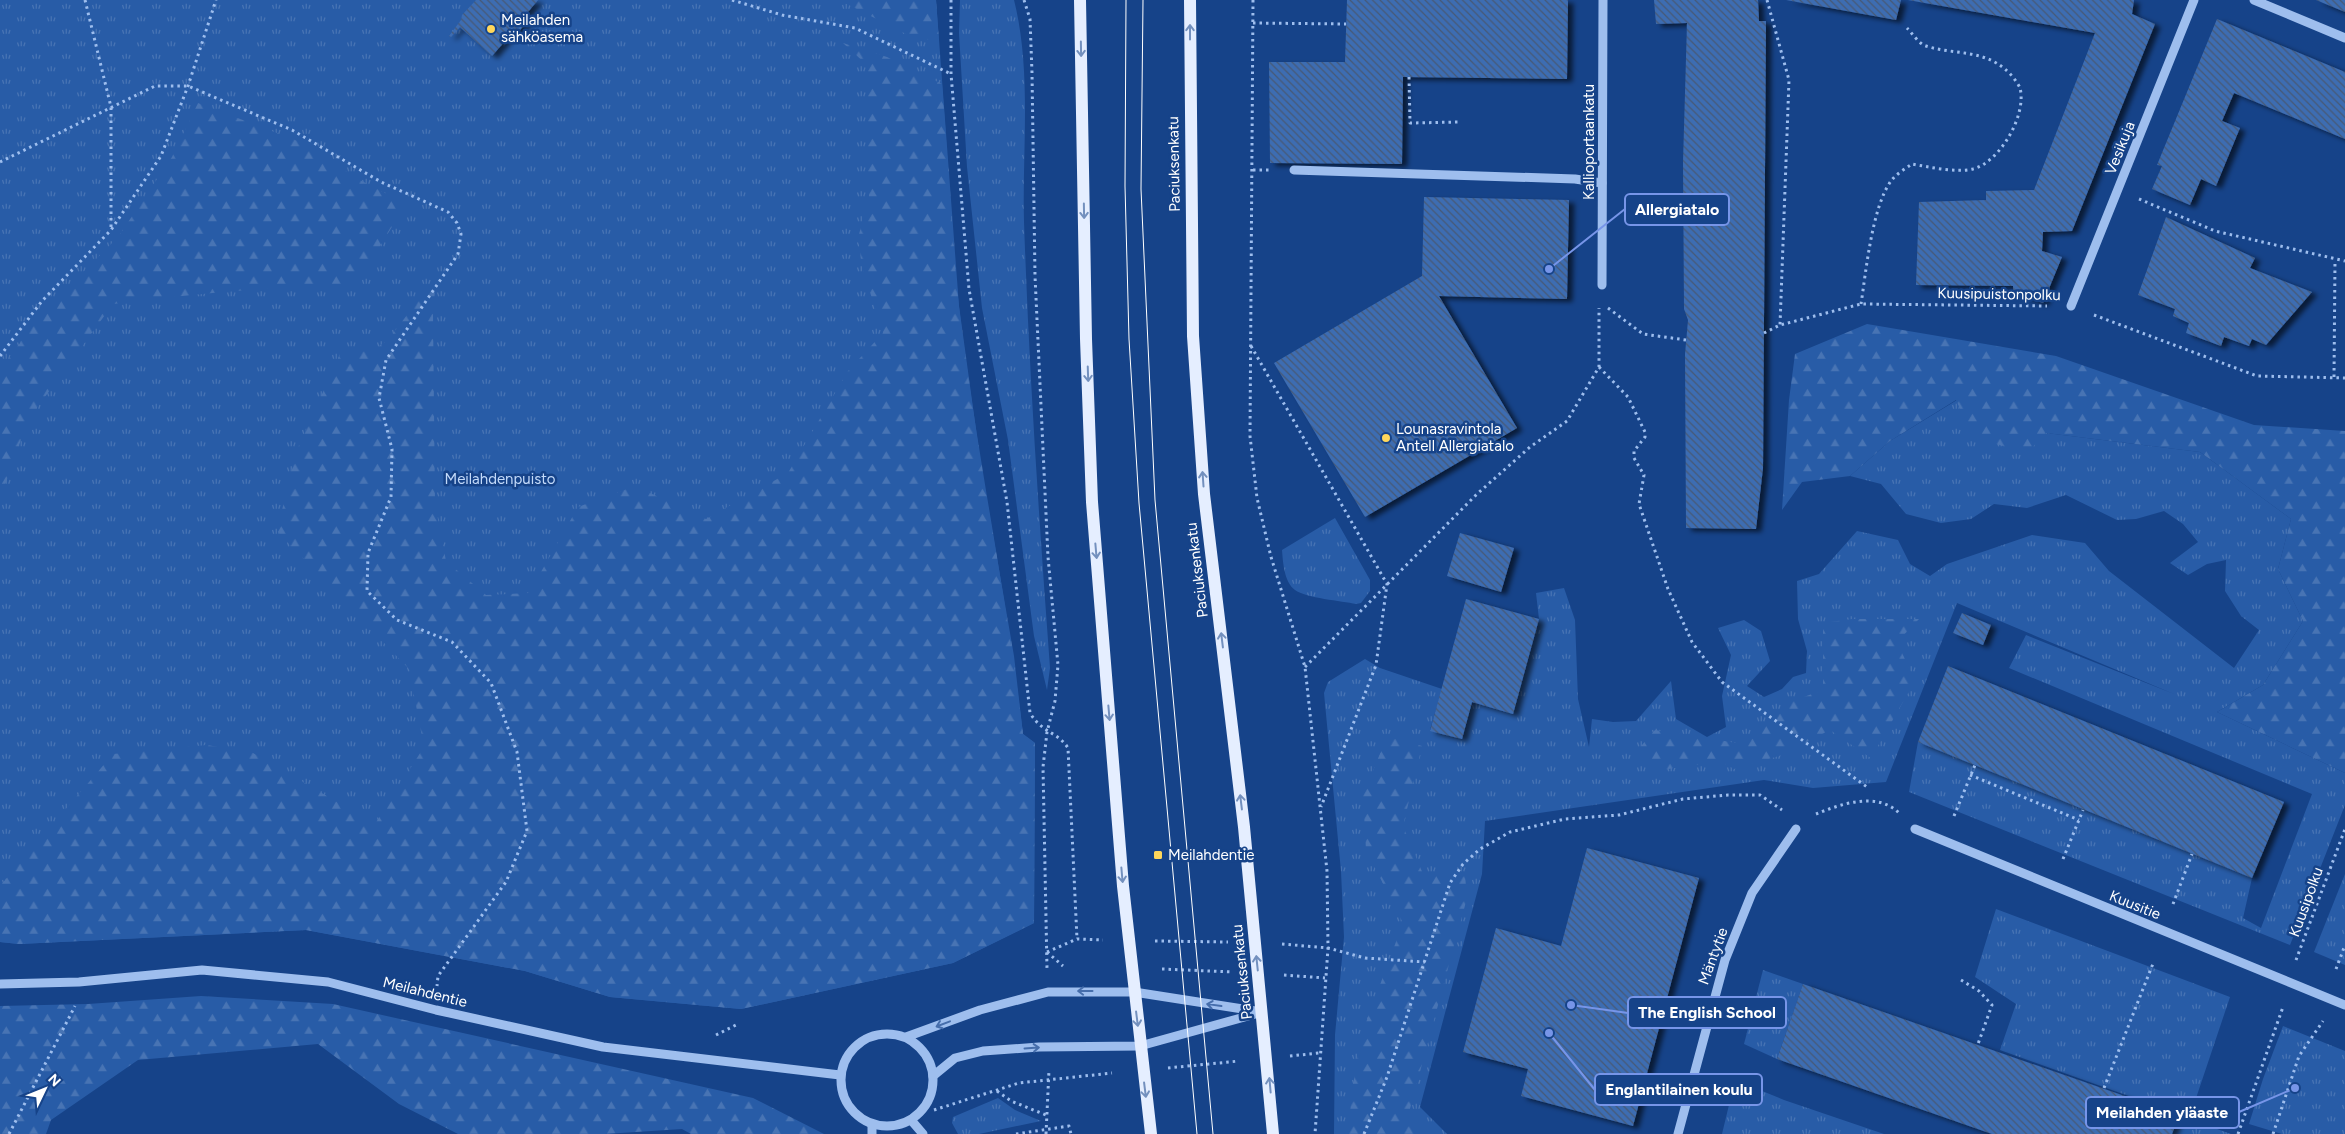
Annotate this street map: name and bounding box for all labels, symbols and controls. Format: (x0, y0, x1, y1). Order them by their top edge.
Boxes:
place label: Meilahden sähköasema (501, 11, 583, 46)
marker: Meilahden sähköasema (485, 23, 497, 35)
one-way arrow (1185, 24, 1195, 40)
one-way arrow (1076, 40, 1086, 56)
street label: Kallioportaankatu (1580, 84, 1598, 200)
street label: Paciuksenkatu (1164, 116, 1184, 212)
street label: Vesikuja (2101, 119, 2139, 177)
callout: Allergiatalo (1625, 194, 1729, 225)
text: Allergiatalo (1635, 200, 1719, 219)
one-way arrow (1079, 202, 1089, 219)
street label: Kuusipuistonpolku (1937, 284, 2061, 304)
one-way arrow (1083, 365, 1092, 381)
place label: Lounasravintola Antell Allergiatalo (1396, 420, 1514, 455)
marker: Lounasravintola Antell Allergiatalo (1380, 432, 1392, 444)
park label: Meilahdenpuisto (444, 470, 556, 488)
one-way arrow (1198, 471, 1208, 487)
street label: Paciuksenkatu (1182, 521, 1212, 619)
one-way arrow (1091, 542, 1101, 558)
one-way arrow (1217, 633, 1227, 649)
one-way arrow (1105, 704, 1114, 720)
one-way arrow (1236, 794, 1246, 810)
place label: Meilahdentie (1168, 846, 1254, 864)
marker: Meilahdentie (1152, 849, 1164, 861)
street label: Kuusipolku (2285, 865, 2327, 939)
one-way arrow (1118, 866, 1127, 882)
street label: Kuusitie (2107, 887, 2163, 923)
street label: Paciuksenkatu (1228, 923, 1256, 1021)
street label: Mäntytie (1694, 925, 1732, 987)
one-way arrow (1252, 956, 1262, 972)
street label: Meilahdentie (381, 973, 469, 1011)
one-way arrow (1077, 986, 1094, 996)
callout: The English School (1628, 997, 1786, 1028)
one-way arrow (1206, 1000, 1222, 1010)
text: The English School (1638, 1003, 1776, 1022)
one-way arrow (1132, 1011, 1142, 1027)
one-way arrow (936, 1020, 951, 1029)
one-way arrow (1024, 1043, 1040, 1052)
north arrow (20, 1064, 70, 1114)
text: N (44, 1071, 64, 1090)
callout: Englantilainen koulu (1595, 1074, 1762, 1105)
one-way arrow (1265, 1078, 1274, 1094)
text: Englantilainen koulu (1605, 1080, 1753, 1099)
one-way arrow (1140, 1082, 1150, 1098)
callout: Meilahden yläaste (2086, 1097, 2239, 1128)
text: Meilahden yläaste (2096, 1103, 2228, 1122)

